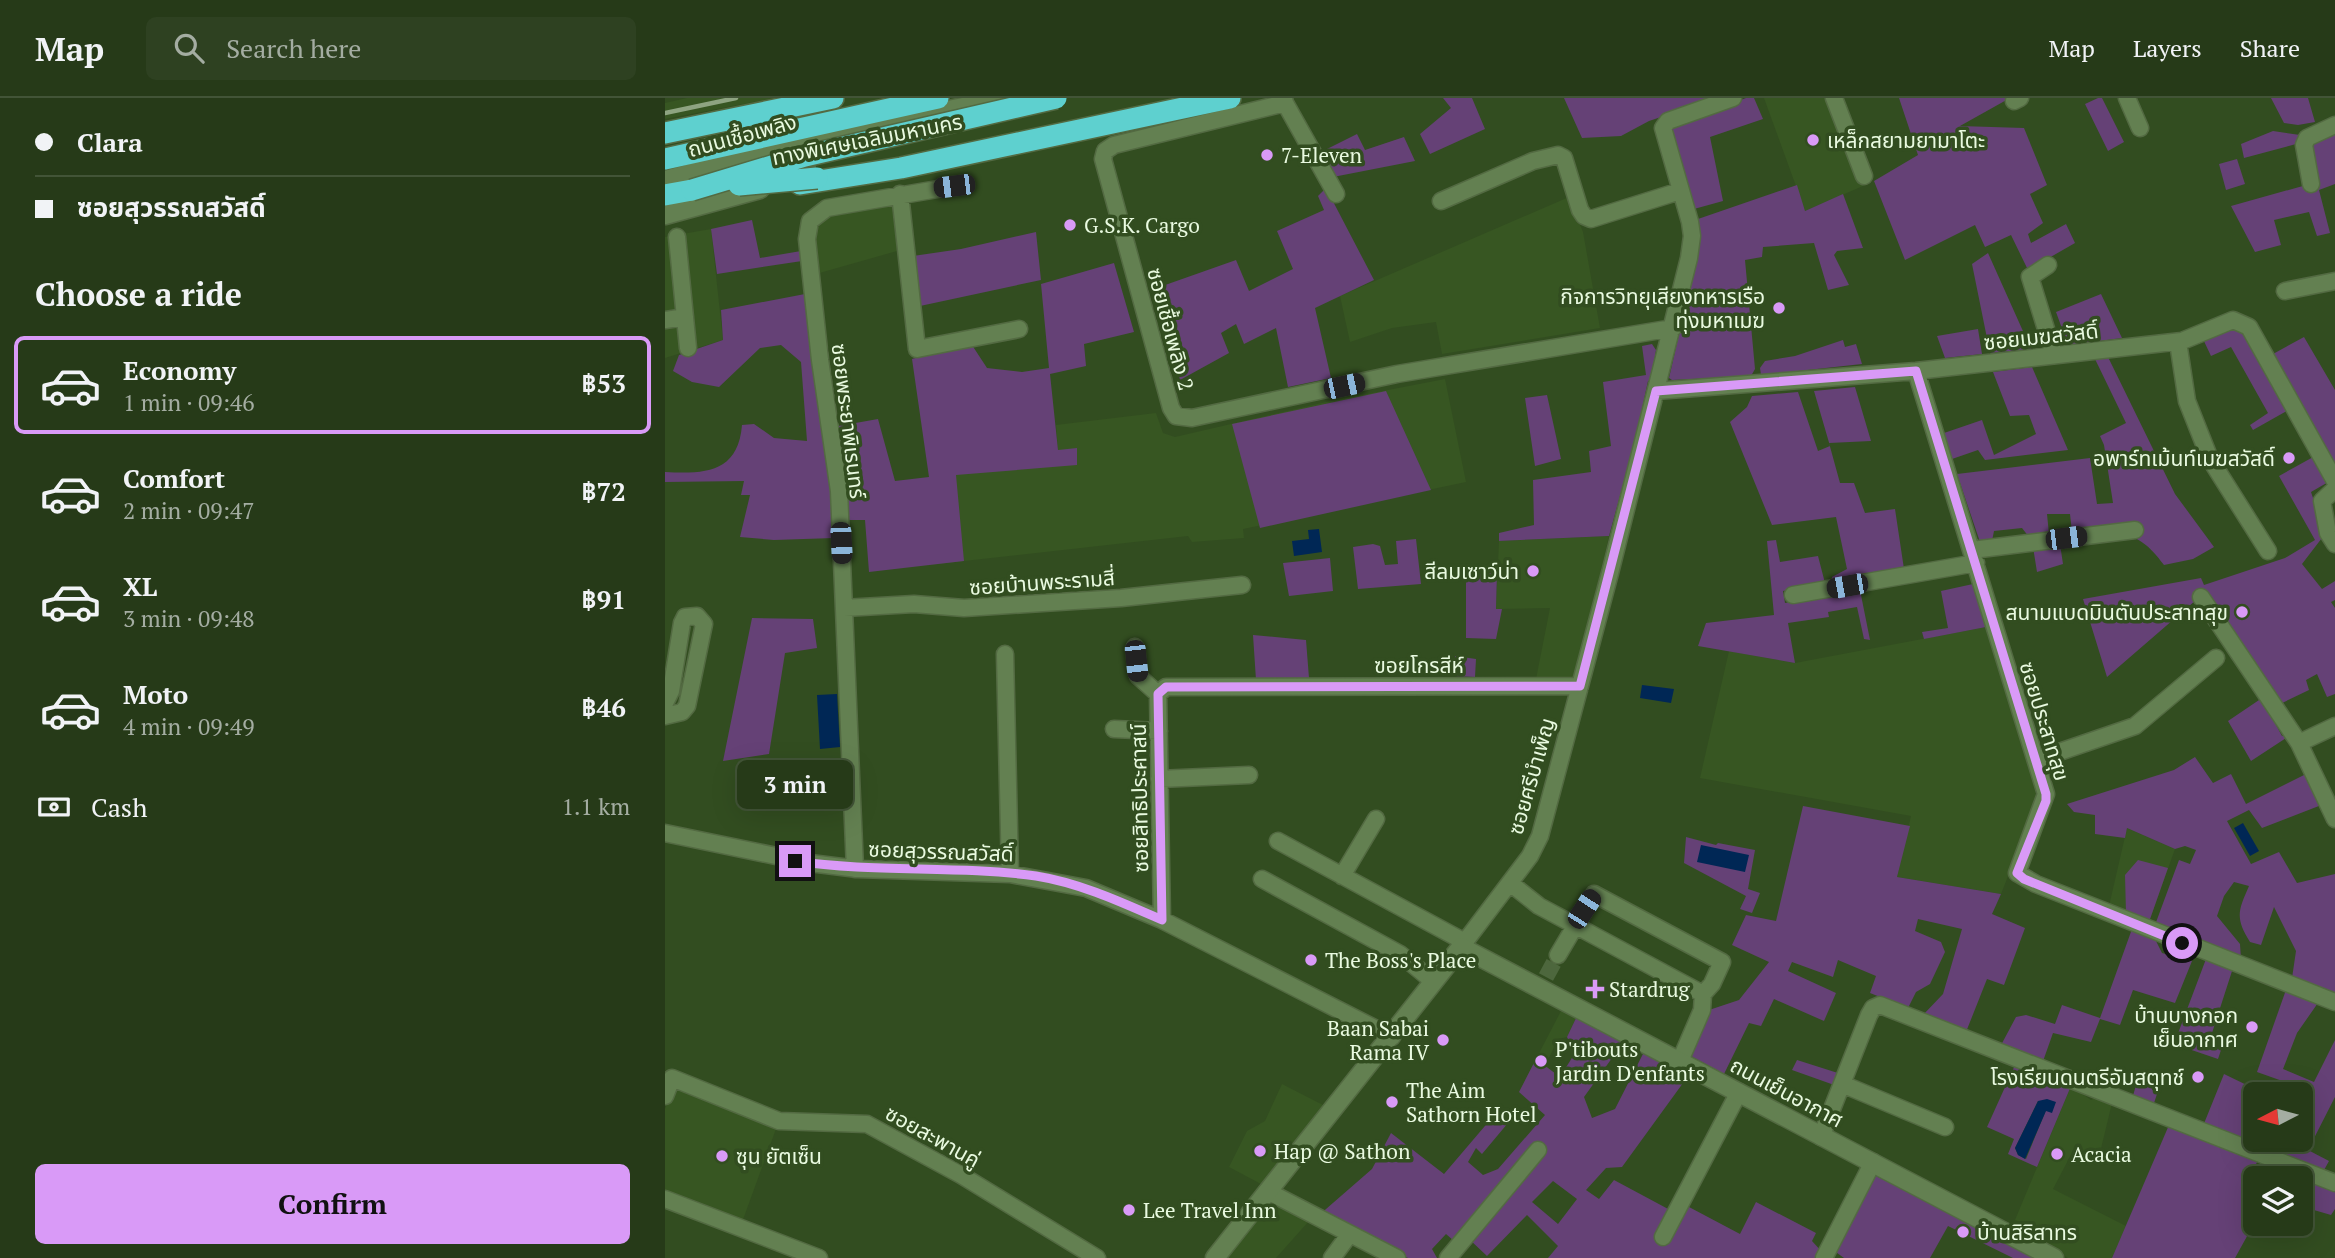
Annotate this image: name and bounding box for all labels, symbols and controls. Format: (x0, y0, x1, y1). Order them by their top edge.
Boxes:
search box (146, 17, 636, 80)
text: Map (35, 27, 104, 70)
icon: search (170, 29, 208, 67)
text: Search here (226, 31, 361, 65)
text: Map (2048, 32, 2095, 64)
text: Layers (2133, 32, 2202, 64)
text: Share (2240, 32, 2300, 64)
street label: ถนนเชื้อเพลิง (684, 107, 800, 163)
street label: ทางพิเศษเฉลิมมหานคร (770, 107, 964, 171)
text: Clara (77, 125, 143, 159)
place label: เหล็กสยามยามาโตะ (1827, 126, 1985, 154)
marker: เหล็กสยามยามาโตะ (1805, 132, 1821, 148)
place label: 7-Eleven (1281, 141, 1363, 169)
marker: 7-Eleven (1259, 147, 1275, 163)
car (932, 173, 977, 199)
text: ซอยสุวรรณสวัสดิ์ (77, 190, 266, 224)
place label: G.S.K. Cargo (1084, 211, 1200, 239)
marker: G.S.K. Cargo (1062, 217, 1078, 233)
street label: ซอยเชื้อเพลิง 2 (1141, 265, 1201, 393)
text: Choose a ride (35, 273, 242, 315)
place label: กิจการวิทยุเสียงทหารเรือ ทุ่งมหาเมฆ (1560, 282, 1765, 334)
marker: กิจการวิทยุเสียงทหารเรือ ทุ่งมหาเมฆ (1771, 300, 1787, 316)
street label: ซอยเมฆสวัสดิ์ (1982, 316, 2100, 356)
street label: ซอยพระยาพิเรนทร์ (826, 342, 873, 501)
text: Economy (123, 353, 236, 387)
icon: car (39, 354, 102, 417)
text: ฿53 (582, 366, 626, 400)
car (1322, 371, 1367, 401)
text: 1 min · 09:46 (123, 387, 255, 418)
place label: อพาร์ทเม้นท์เมฆสวัสดิ์ (2093, 444, 2275, 472)
marker: อพาร์ทเม้นท์เมฆสวัสดิ์ (2281, 450, 2297, 466)
text: Comfort (123, 461, 225, 495)
icon: car (39, 462, 102, 525)
text: ฿72 (582, 474, 626, 508)
text: 2 min · 09:47 (123, 495, 255, 526)
car (830, 521, 853, 565)
car (2044, 525, 2089, 551)
place label: สีลมเซาว์น่า (1424, 557, 1519, 585)
street label: ซอยบ้านพระรามสี่ (968, 563, 1116, 601)
marker: สีลมเซาว์น่า (1525, 563, 1541, 579)
text: XL (123, 569, 157, 603)
icon: car (39, 570, 102, 633)
car (1825, 572, 1870, 600)
text: ฿91 (582, 582, 626, 616)
place label: สนามแบดมินตันประสาทสุข (2006, 598, 2228, 626)
text: 3 min · 09:48 (123, 603, 255, 634)
marker: สนามแบดมินตันประสาทสุข (2234, 604, 2250, 620)
car (1124, 639, 1149, 683)
street label: ฃอยโกรสีห์ (1374, 651, 1464, 679)
street label: ซอยประสาทสุข (2014, 658, 2076, 784)
text: Moto (123, 677, 188, 711)
icon: car (39, 678, 102, 741)
text: ฿46 (582, 690, 626, 724)
text: 4 min · 09:49 (123, 711, 255, 742)
street label: ซอยศรีบำเพ็ญ (1501, 714, 1561, 838)
street label: ซอยสิทธิประศาสน์ (1124, 723, 1154, 873)
callout: 3 min (737, 760, 853, 808)
text: 3 min (764, 769, 826, 800)
icon: cash (35, 788, 73, 826)
text: Cash (91, 790, 147, 824)
text: 1.1 km (562, 791, 630, 822)
street label: ซอยสุวรรณสวัสดิ์ (868, 834, 1014, 868)
route end (779, 845, 811, 877)
car (1564, 886, 1605, 932)
route start (2166, 927, 2198, 959)
place label: The Boss's Place (1325, 946, 1476, 974)
marker: The Boss's Place (1303, 952, 1319, 968)
place label: Stardrug (1609, 975, 1690, 1003)
marker: Stardrug (1587, 981, 1603, 997)
place label: บ้านบางกอก เย็นอากาศ (2134, 1001, 2238, 1053)
place label: Baan Sabai Rama IV (1327, 1014, 1430, 1066)
marker: บ้านบางกอก เย็นอากาศ (2244, 1019, 2260, 1035)
marker: Baan Sabai Rama IV (1435, 1032, 1451, 1048)
place label: P'tibouts Jardin D'enfants (1555, 1035, 1705, 1087)
street label: ถนนเย็นอากาศ (1726, 1050, 1848, 1134)
marker: P'tibouts Jardin D'enfants (1533, 1053, 1549, 1069)
place label: โรงเรียนดนตรีอัมสตุทช์ (1991, 1063, 2184, 1091)
marker: โรงเรียนดนตรีอัมสตุทช์ (2190, 1069, 2206, 1085)
place label: The Aim Sathorn Hotel (1406, 1076, 1537, 1128)
north arrow (2243, 1082, 2313, 1152)
map controls (2243, 1082, 2313, 1236)
marker: The Aim Sathorn Hotel (1384, 1094, 1400, 1110)
street label: ซอยสะพานคู่ (881, 1098, 985, 1174)
place label: Hap @ Sathon (1274, 1137, 1411, 1165)
place label: Acacia (2071, 1140, 2132, 1168)
place label: ซุน ยัตเซ็น (736, 1142, 822, 1170)
marker: Hap @ Sathon (1252, 1143, 1268, 1159)
marker: Acacia (2049, 1146, 2065, 1162)
marker: ซุน ยัตเซ็น (714, 1148, 730, 1164)
button: Confirm (35, 1164, 630, 1244)
button: layers (2243, 1166, 2313, 1236)
place label: Lee Travel Inn (1143, 1196, 1277, 1224)
marker: Lee Travel Inn (1121, 1202, 1137, 1218)
place label: บ้านสิริสาทร (1977, 1218, 2077, 1246)
marker: บ้านสิริสาทร (1955, 1224, 1971, 1240)

